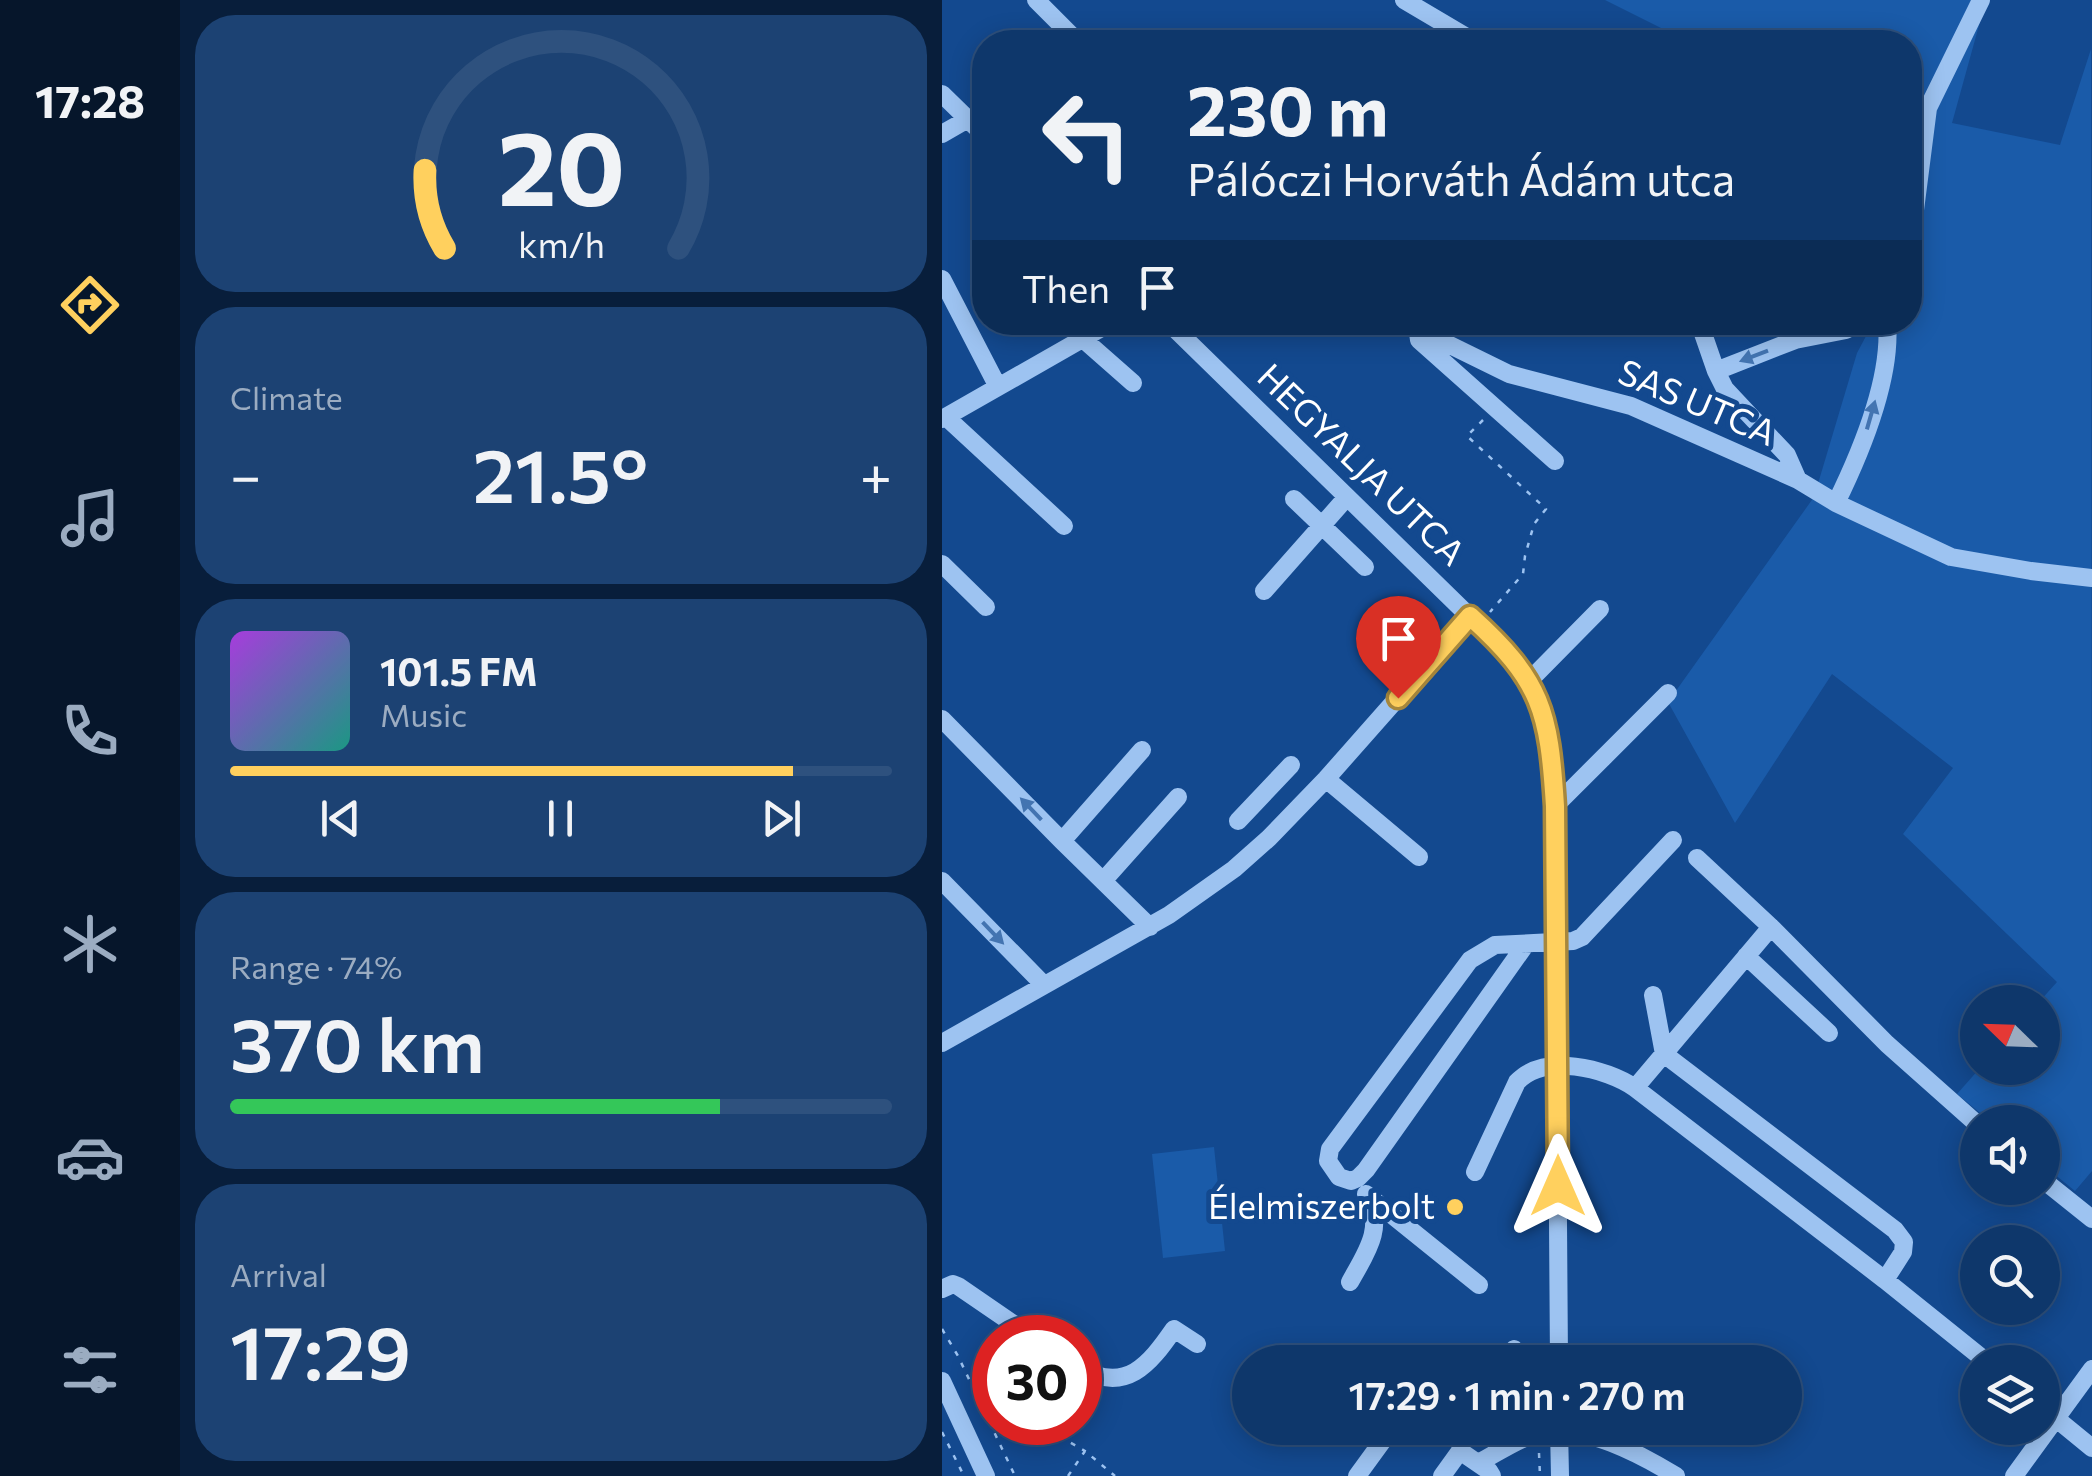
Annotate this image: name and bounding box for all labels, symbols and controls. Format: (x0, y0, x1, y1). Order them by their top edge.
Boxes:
text: 230 m (1187, 65, 1389, 150)
icon: left (1022, 70, 1152, 200)
text: 17:28 (35, 72, 145, 127)
text: 20 (497, 100, 625, 227)
text: Pálóczi Horváth Ádám utca (1187, 150, 1735, 205)
text: km/h (518, 222, 604, 265)
icon: arrive (1130, 260, 1185, 315)
text: Then (1022, 264, 1110, 311)
icon: directions (55, 270, 125, 340)
street label: SAS UTCA (1613, 348, 1783, 453)
one-way arrow (1739, 349, 1769, 364)
street label: HEGYALJA UTCA (1250, 353, 1475, 573)
text: Climate (230, 377, 343, 417)
one-way arrow (1864, 399, 1880, 430)
text: 21.5° (473, 427, 648, 518)
text: − (230, 440, 261, 507)
text: + (860, 440, 892, 507)
icon: music (55, 483, 125, 553)
pin (1356, 596, 1441, 699)
icon: arrive (1371, 611, 1426, 666)
text: 101.5 FM (380, 647, 538, 694)
text: Music (380, 694, 467, 734)
icon: phone (55, 696, 125, 766)
icon: previous (313, 791, 368, 846)
icon: pause (533, 791, 588, 846)
icon: next (754, 791, 809, 846)
one-way arrow (1019, 798, 1043, 822)
icon: climate (55, 909, 125, 979)
one-way arrow (981, 920, 1004, 944)
text: Range · 74% (230, 946, 403, 986)
north arrow (1960, 985, 2060, 1085)
map controls (1960, 985, 2060, 1445)
text: 370 km (230, 996, 485, 1087)
button: sound (1960, 1105, 2060, 1205)
icon: car (55, 1122, 125, 1192)
position arrow (1506, 1134, 1610, 1238)
place label: Élelmiszerbolt (1208, 1183, 1435, 1226)
marker: Élelmiszerbolt (1444, 1196, 1466, 1218)
button: search (1960, 1225, 2060, 1325)
text: Arrival (230, 1254, 327, 1294)
text: 17:29 (230, 1304, 411, 1395)
speed limit sign: 30 (972, 1315, 1102, 1445)
icon: filters (55, 1335, 125, 1405)
button: layers (1960, 1345, 2060, 1445)
text: 17:29 · 1 min · 270 m (1349, 1371, 1685, 1418)

